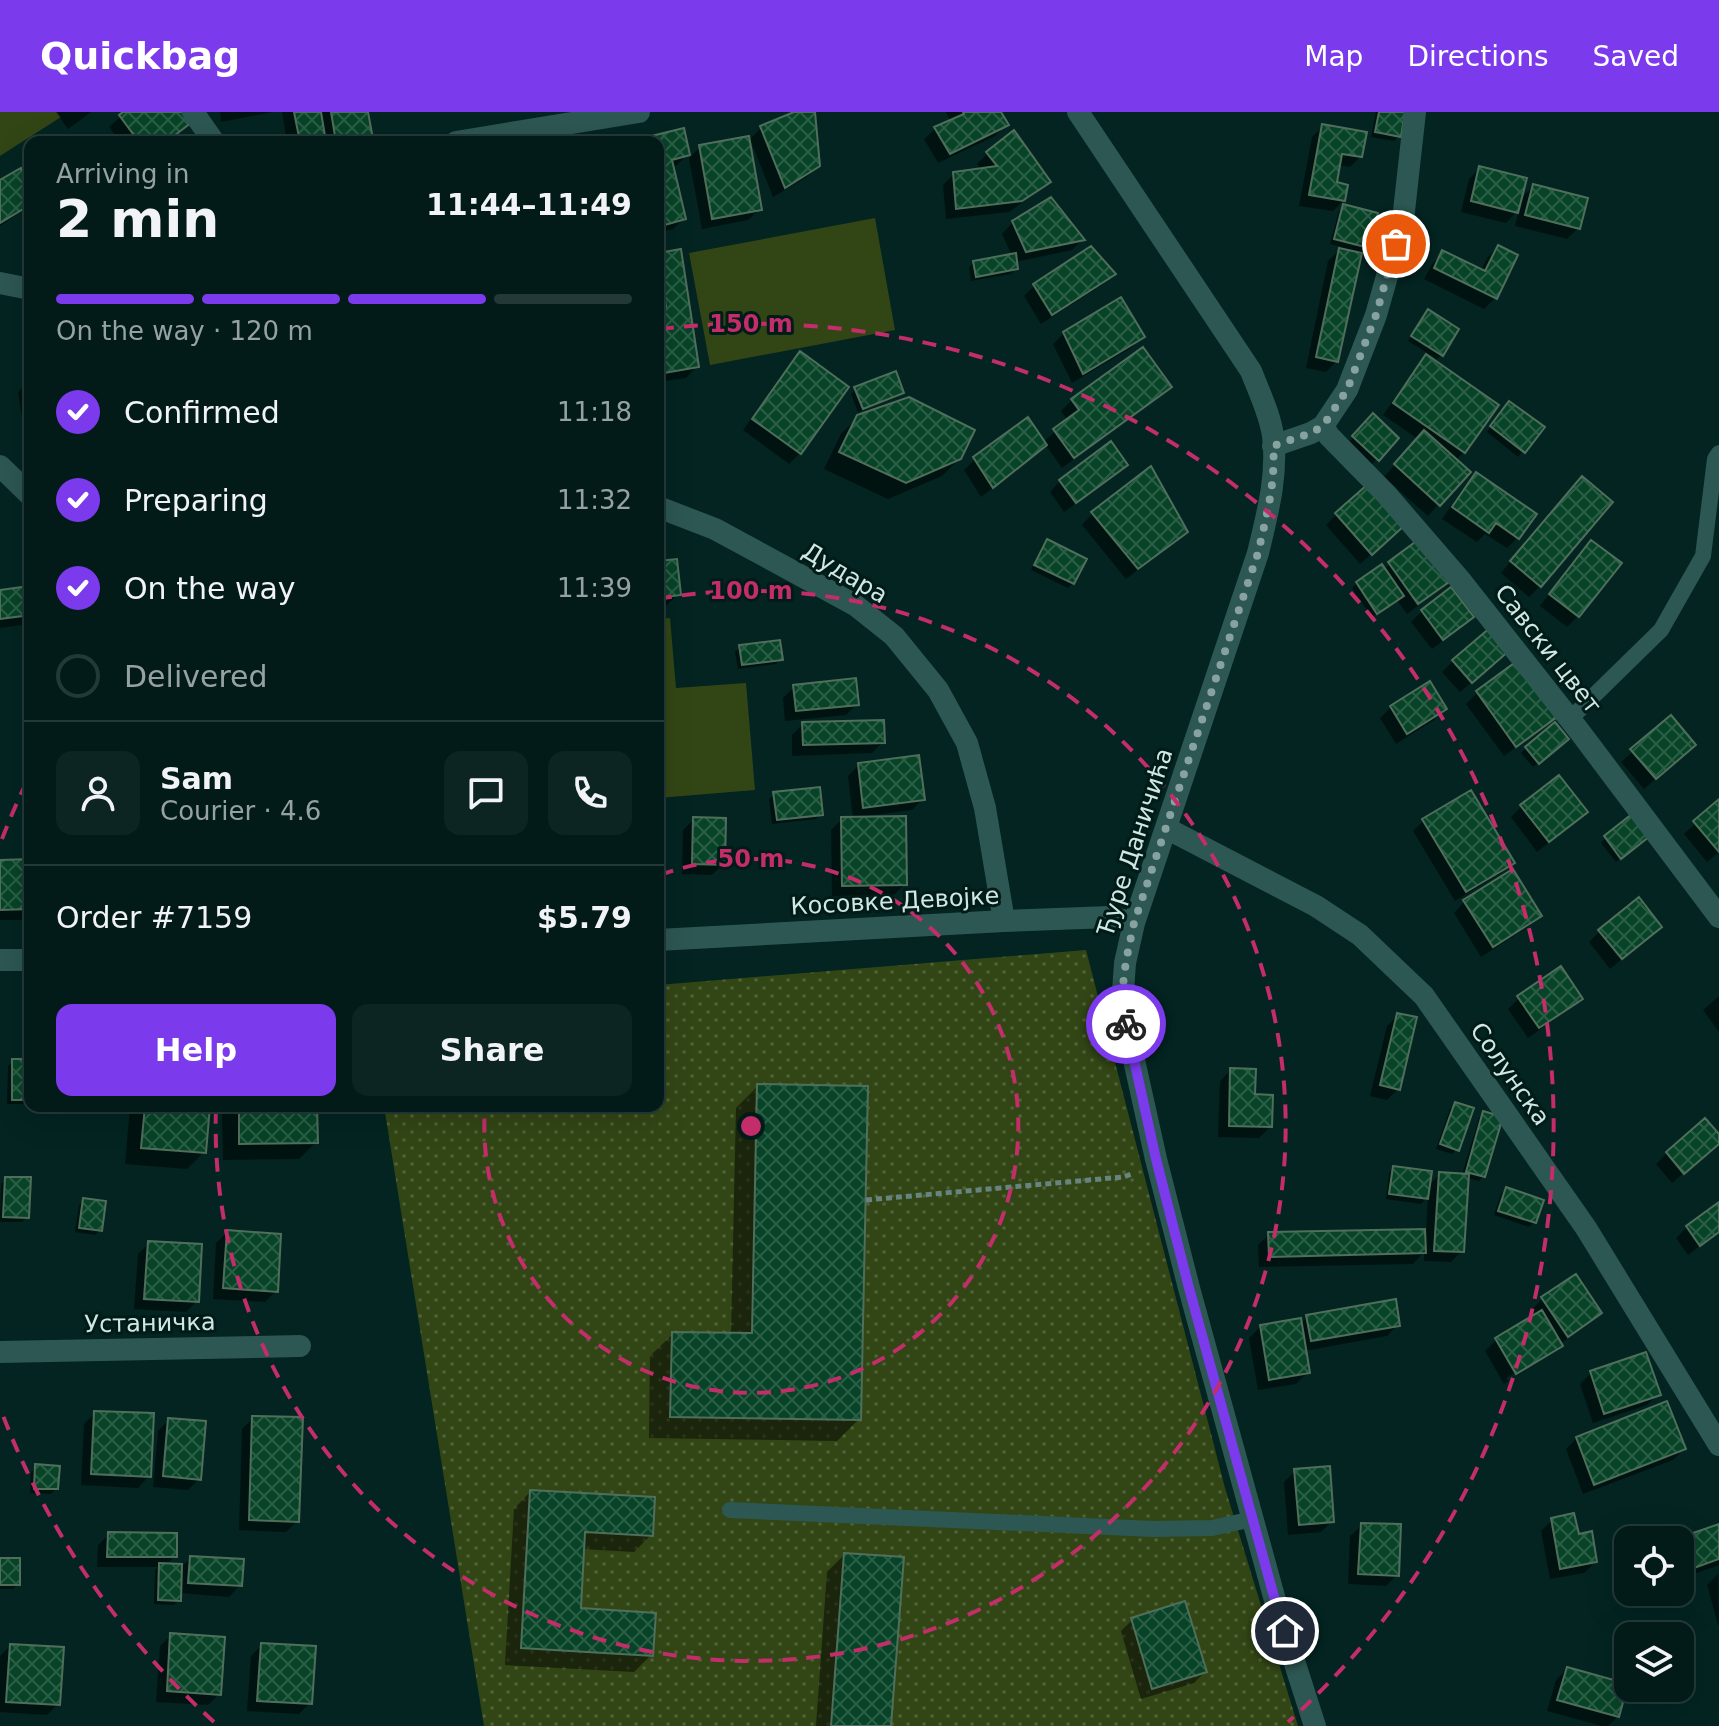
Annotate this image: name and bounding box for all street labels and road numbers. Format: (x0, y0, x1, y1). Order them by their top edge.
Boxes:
street label: Дудара (797, 537, 893, 609)
street label: Савски цвет (1489, 579, 1607, 719)
street label: Ђуре Даничића (1091, 745, 1179, 940)
street label: Косовке Девојке (790, 882, 1000, 920)
street label: Солунска (1464, 1017, 1556, 1131)
street label: Устаничка (84, 1308, 216, 1338)

